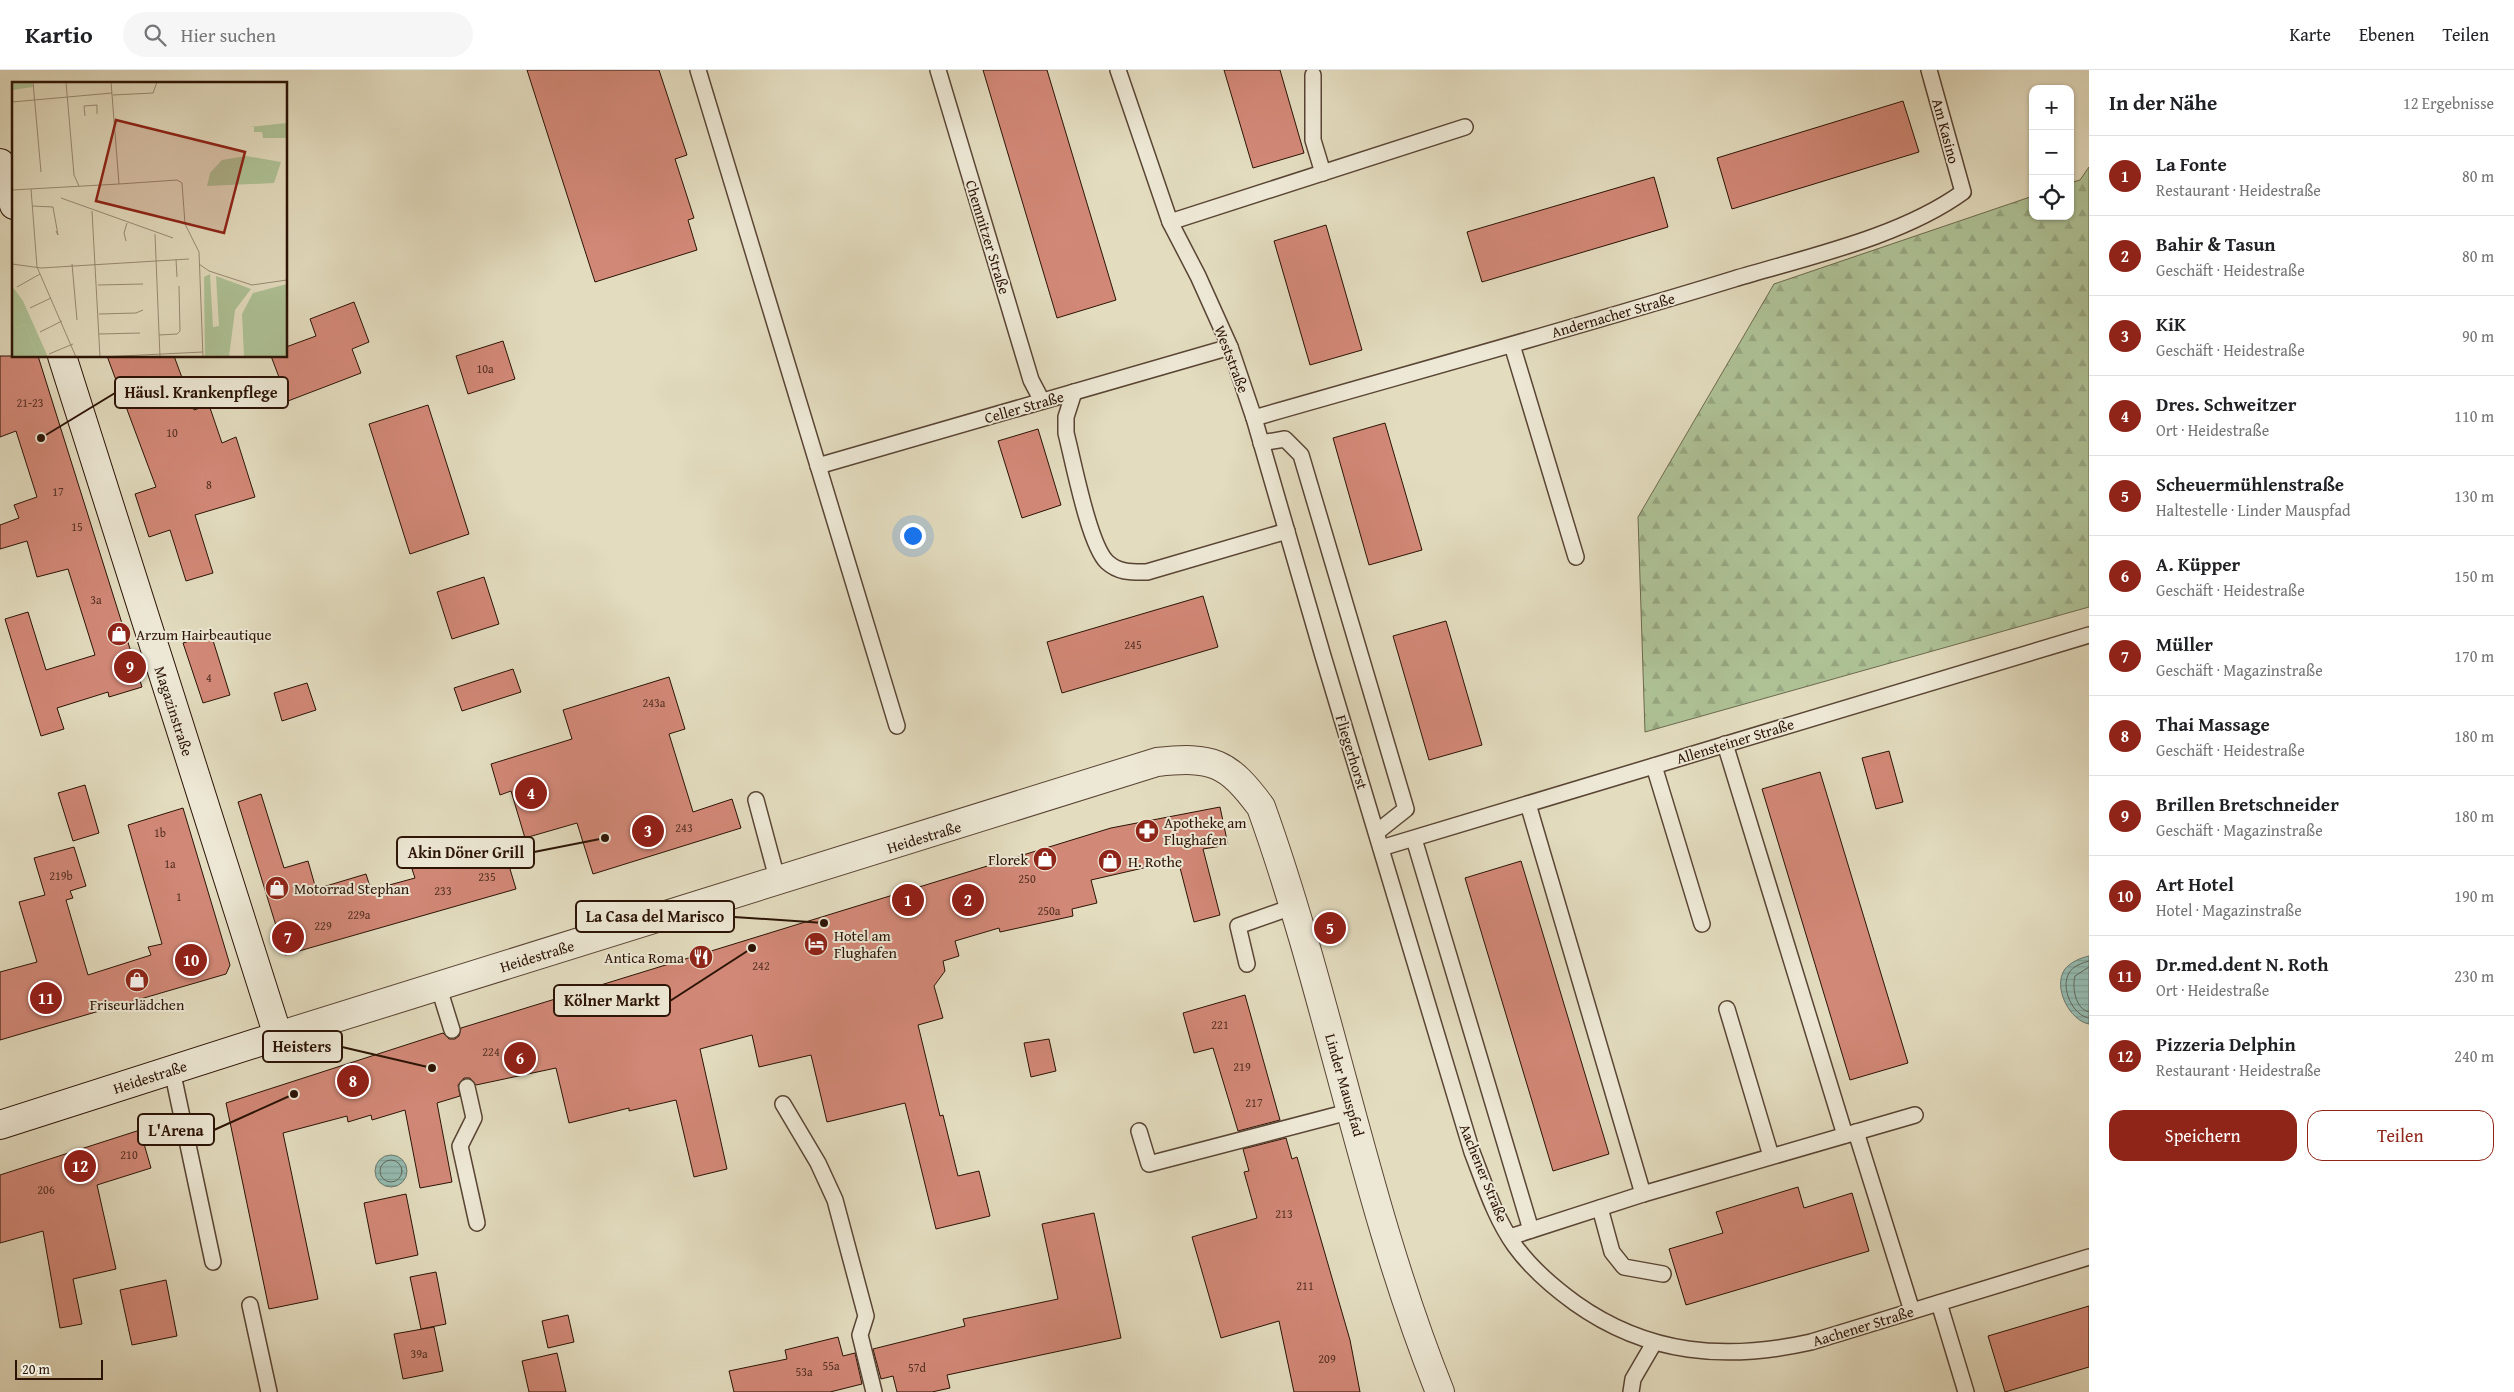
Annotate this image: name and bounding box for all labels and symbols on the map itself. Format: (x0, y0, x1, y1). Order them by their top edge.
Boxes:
inset map (12, 82, 288, 358)
street label: Am Kasino (1927, 96, 1965, 166)
street label: Chemnitzer Straße (961, 177, 1015, 297)
street label: Andernacher Straße (1549, 287, 1677, 343)
street label: Weststraße (1210, 322, 1254, 396)
house number: 10a (476, 360, 494, 377)
callout: Häusl. Krankenpflege (115, 377, 288, 408)
text: Häusl. Krankenpflege (124, 380, 278, 404)
street label: Celler Straße (982, 386, 1066, 428)
house number: 21-23 (16, 394, 44, 411)
house number: 10 (166, 424, 178, 441)
house number: 8 (206, 476, 212, 493)
house number: 17 (52, 483, 64, 500)
house number: 15 (71, 518, 83, 535)
your location (900, 523, 926, 549)
house number: 3a (90, 591, 102, 608)
shop icon: Arzum Hairbeautique (106, 621, 132, 647)
place label: Arzum Hairbeautique (136, 624, 272, 645)
house number: 245 (1124, 636, 1142, 653)
pin: 9 (114, 648, 146, 686)
street label: Magazinstraße (150, 663, 198, 759)
house number: 4 (206, 669, 212, 686)
house number: 243a (642, 694, 666, 711)
street label: Fliegerhorst (1331, 712, 1373, 793)
street label: Allensteiner Straße (1674, 713, 1796, 769)
pin: 4 (515, 774, 547, 812)
pin: 3 (632, 812, 664, 850)
place label: Apotheke am Flughafen (1164, 812, 1247, 850)
street label: Heidestraße (884, 816, 964, 858)
pharmacy icon: Apotheke am Flughafen (1134, 818, 1160, 844)
house number: 243 (675, 819, 693, 836)
house number: 1b (154, 824, 166, 841)
callout: Akin Döner Grill (397, 837, 534, 868)
text: Akin Döner Grill (408, 840, 524, 864)
shop icon: Florek (1032, 846, 1058, 872)
shop icon: H. Rothe (1097, 848, 1123, 874)
place label: Florek (988, 849, 1028, 870)
place label: H. Rothe (1128, 851, 1182, 872)
house number: 1a (164, 855, 176, 872)
house number: 219b (49, 867, 73, 884)
house number: 235 (478, 868, 496, 885)
house number: 250 (1018, 870, 1036, 887)
shop icon: Motorrad Stephan (264, 875, 290, 901)
place label: Motorrad Stephan (294, 878, 410, 899)
pin: 1 (892, 881, 924, 919)
pin: 2 (952, 881, 984, 919)
house number: 233 (434, 882, 452, 899)
house number: 1 (176, 888, 182, 905)
callout: La Casa del Marisco (576, 901, 734, 932)
house number: 250a (1037, 902, 1061, 919)
text: La Casa del Marisco (586, 904, 725, 928)
house number: 229a (347, 906, 371, 923)
pin: 5 (1314, 909, 1346, 947)
house number: 229 (314, 917, 332, 934)
pin: 7 (272, 918, 304, 956)
place label: Hotel am Flughafen (834, 925, 897, 963)
hotel icon: Hotel am Flughafen (803, 931, 829, 957)
street label: Heidestraße (497, 935, 577, 977)
pin: 10 (175, 941, 207, 979)
restaurant icon: Antica Roma (688, 944, 714, 970)
place label: Antica Roma (604, 947, 684, 968)
house number: 242 (752, 957, 770, 974)
shop icon: Friseurlädchen (124, 967, 150, 993)
pin: 11 (30, 979, 62, 1017)
callout: Kölner Markt (554, 985, 670, 1016)
text: Kölner Markt (564, 988, 660, 1012)
place label: Friseurlädchen (90, 994, 185, 1015)
house number: 221 (1211, 1016, 1229, 1033)
callout: Heisters (263, 1031, 342, 1062)
street label: Linder Mauspfad (1320, 1031, 1370, 1139)
text: Heisters (273, 1034, 332, 1058)
pin: 6 (504, 1039, 536, 1077)
house number: 224 (482, 1043, 500, 1060)
street label: Heidestraße (110, 1055, 190, 1099)
house number: 219 (1233, 1058, 1251, 1075)
pin: 8 (337, 1062, 369, 1100)
house number: 217 (1245, 1094, 1263, 1111)
callout: L'Arena (138, 1114, 214, 1145)
text: L'Arena (148, 1118, 205, 1142)
street label: Aachener Straße (1455, 1121, 1513, 1225)
house number: 210 (120, 1146, 138, 1163)
pin: 12 (64, 1147, 96, 1185)
house number: 206 (37, 1181, 55, 1198)
house number: 213 (1275, 1205, 1293, 1222)
house number: 211 (1296, 1277, 1314, 1294)
street label: Aachener Straße (1810, 1301, 1916, 1351)
house number: 39a (410, 1345, 428, 1362)
house number: 209 (1318, 1350, 1336, 1367)
scale bar (15, 1357, 102, 1380)
house number: 55a (822, 1357, 840, 1374)
house number: 57d (908, 1359, 927, 1376)
house number: 53a (795, 1363, 813, 1380)

